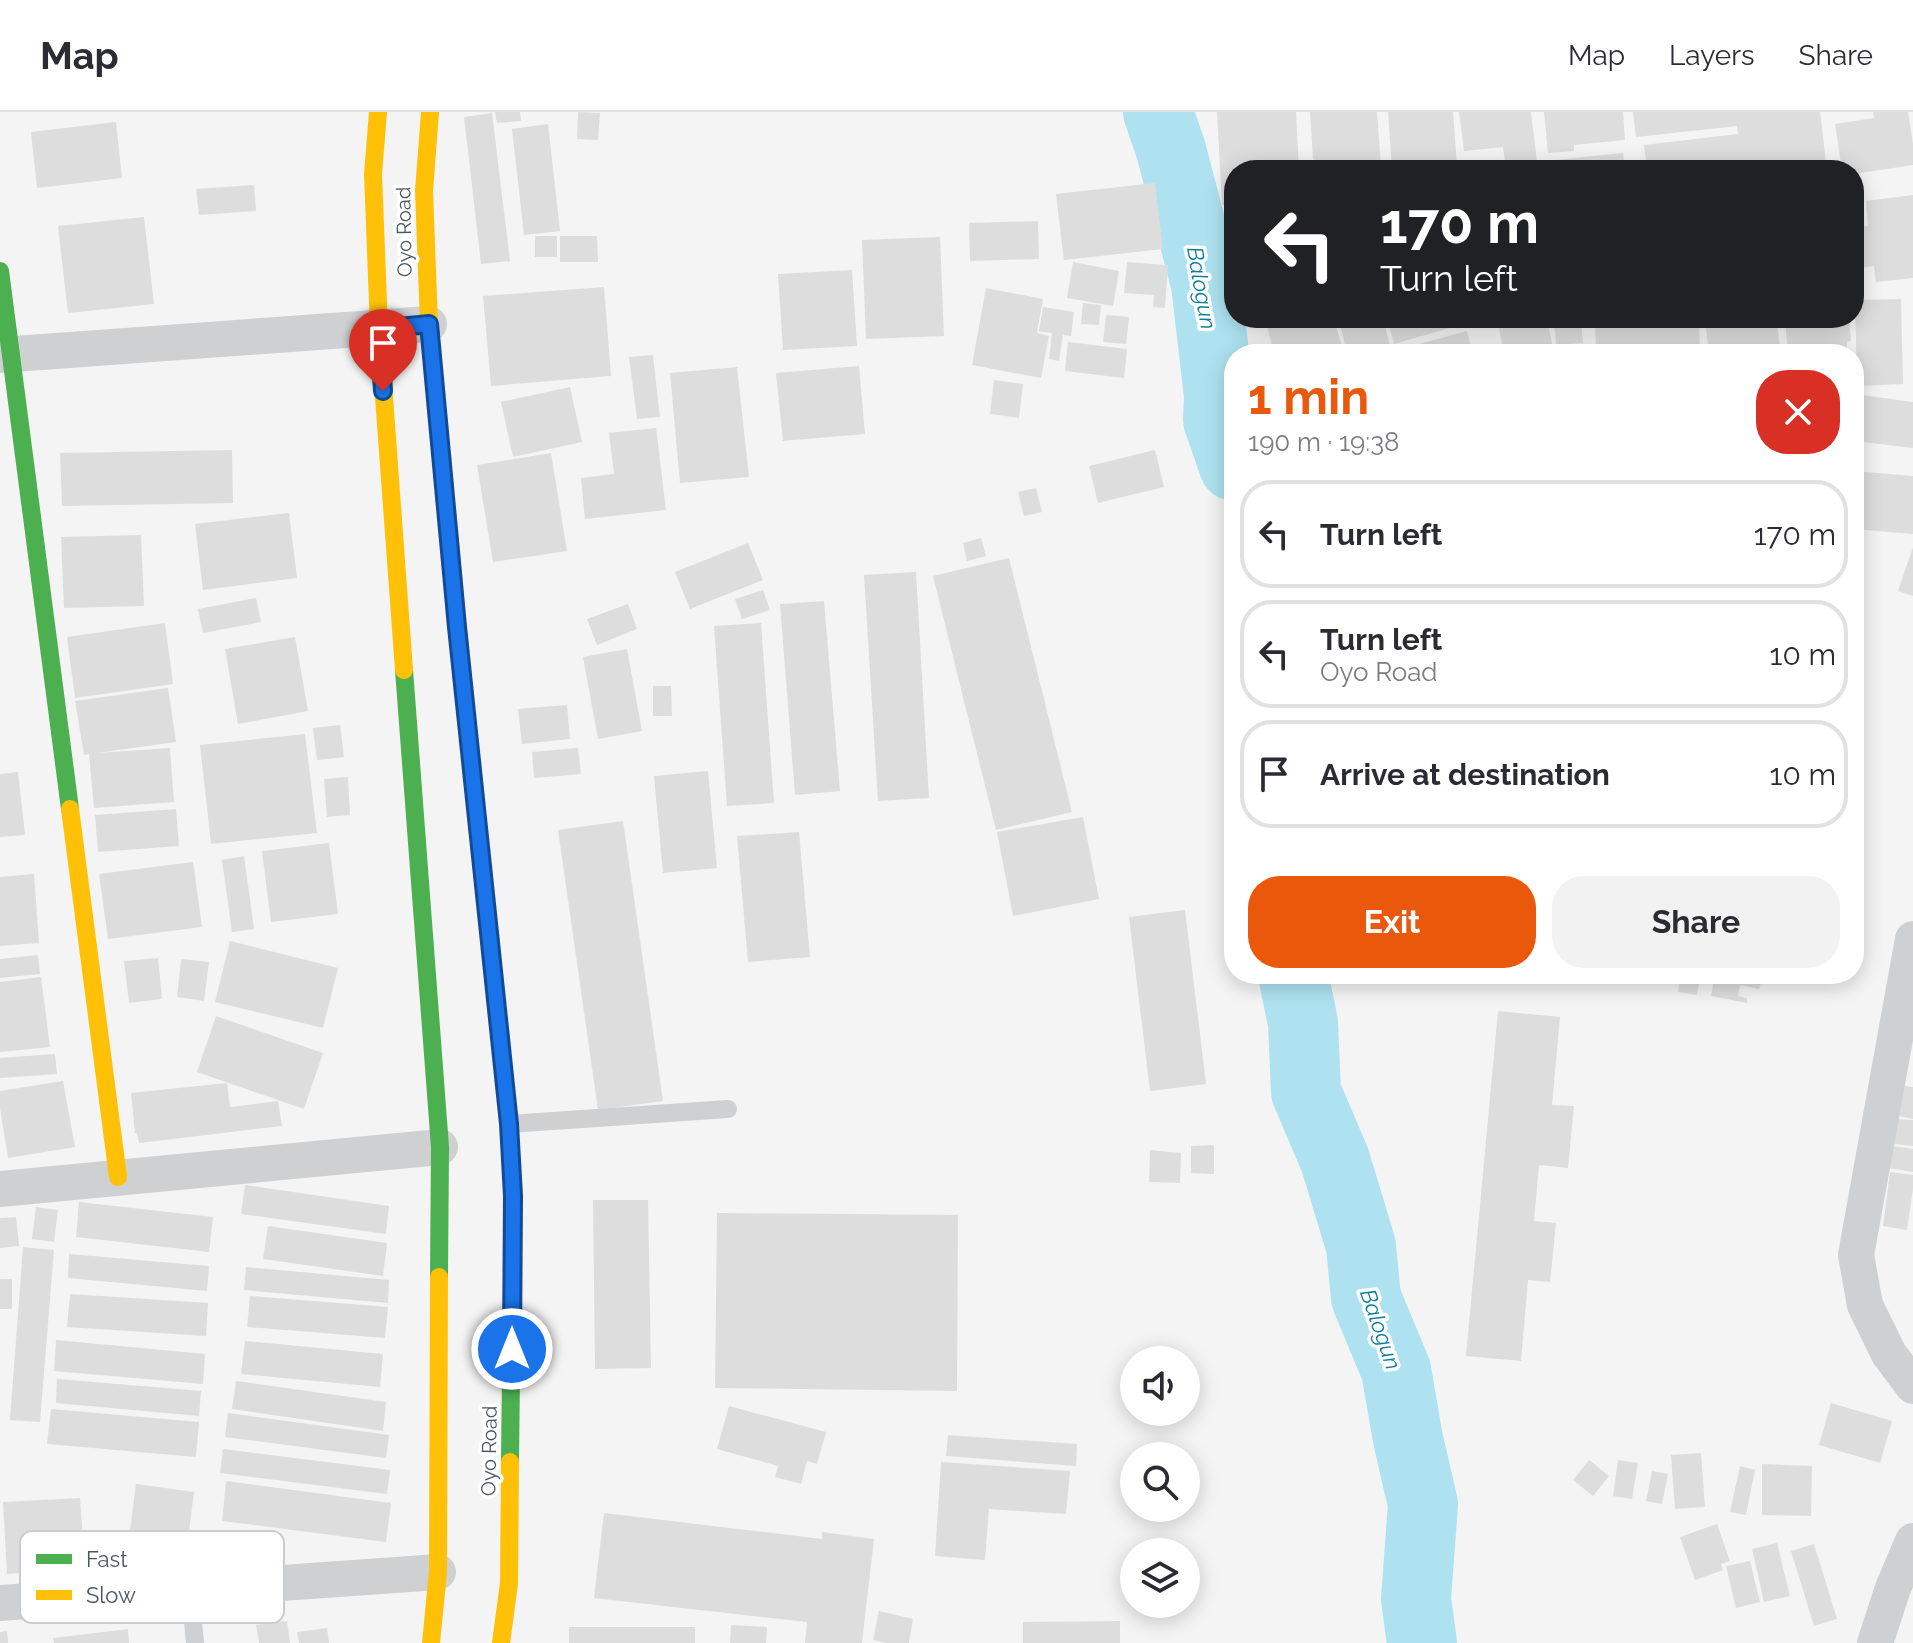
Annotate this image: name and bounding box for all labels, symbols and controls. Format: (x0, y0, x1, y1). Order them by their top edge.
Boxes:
text: Map (40, 33, 119, 78)
text: Map (1568, 39, 1625, 72)
text: Layers (1669, 39, 1755, 72)
text: Share (1799, 39, 1873, 72)
street label: Oyo Road (391, 187, 417, 277)
text: 170 m (1380, 190, 1539, 256)
icon: left (1248, 192, 1352, 296)
water label: Balogun (1182, 245, 1222, 331)
text: Turn left (1380, 257, 1518, 299)
pin (349, 309, 417, 391)
icon: arrive (361, 321, 405, 365)
text: 1 min (1248, 369, 1369, 425)
button: close (1756, 370, 1840, 454)
text: 190 m · 19:38 (1248, 427, 1400, 457)
icon: left (1252, 512, 1296, 556)
text: Turn left (1320, 517, 1442, 552)
text: 170 m (1754, 517, 1836, 552)
text: Turn left (1320, 622, 1442, 657)
icon: left (1252, 632, 1296, 676)
text: 10 m (1770, 637, 1836, 672)
text: Oyo Road (1320, 657, 1438, 687)
icon: arrive (1252, 752, 1296, 796)
text: Arrive at destination (1320, 757, 1610, 792)
text: 10 m (1770, 757, 1836, 792)
button: Exit (1248, 876, 1536, 968)
button: Share (1552, 876, 1840, 968)
water label: Balogun (1355, 1285, 1407, 1373)
position arrow (470, 1307, 554, 1391)
map controls (1120, 1346, 1200, 1618)
button: sound (1120, 1346, 1200, 1426)
street label: Oyo Road (476, 1406, 502, 1496)
button: search (1120, 1442, 1200, 1522)
legend (20, 1531, 284, 1623)
button: layers (1120, 1538, 1200, 1618)
text: Fast (86, 1546, 128, 1572)
text: Slow (86, 1582, 136, 1608)

